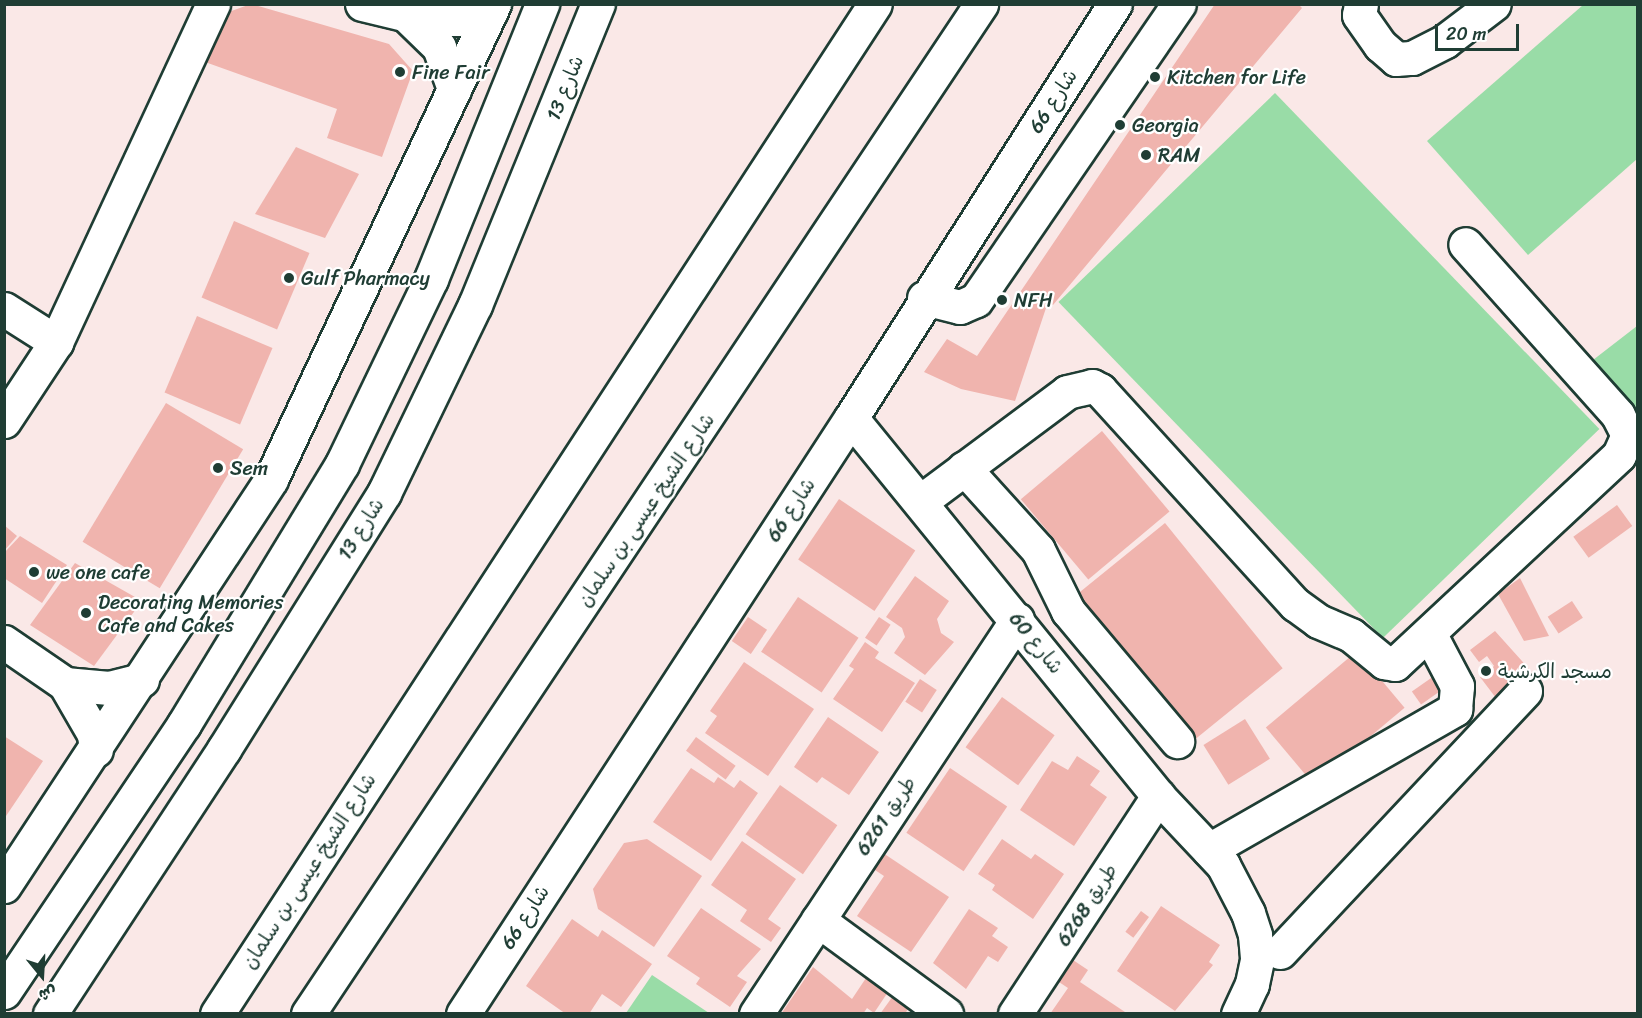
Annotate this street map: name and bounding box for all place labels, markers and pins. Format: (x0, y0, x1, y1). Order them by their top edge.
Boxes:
place label: Fine Fair (412, 60, 489, 84)
marker: Fine Fair (393, 65, 407, 79)
place label: Kitchen for Life (1167, 65, 1306, 89)
marker: Kitchen for Life (1148, 70, 1162, 84)
place label: Georgia (1132, 113, 1199, 137)
marker: Georgia (1113, 118, 1127, 132)
place label: RAM (1158, 143, 1200, 167)
marker: RAM (1139, 148, 1153, 162)
place label: Gulf Pharmacy (301, 266, 430, 290)
marker: Gulf Pharmacy (282, 271, 296, 285)
place label: NFH (1014, 288, 1053, 312)
marker: NFH (995, 293, 1009, 307)
place label: Sem (230, 456, 268, 480)
marker: Sem (211, 461, 225, 475)
place label: we one cafe (46, 560, 151, 584)
marker: we one cafe (27, 565, 41, 579)
place label: Decorating Memories Cafe and Cakes (98, 590, 283, 637)
marker: Decorating Memories Cafe and Cakes (79, 606, 93, 620)
place label: مسجد الكرشية (1498, 659, 1612, 683)
marker: مسجد الكرشية (1479, 664, 1493, 678)

